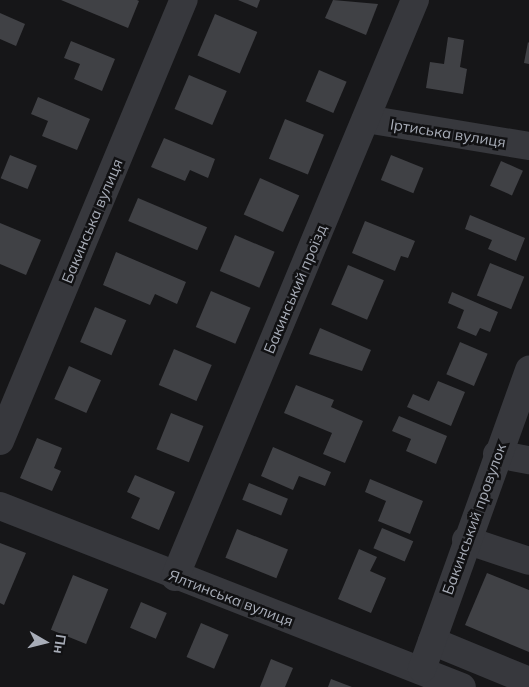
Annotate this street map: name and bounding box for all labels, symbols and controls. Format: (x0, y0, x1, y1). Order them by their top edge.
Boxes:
street label: Іртиська вулиця (389, 115, 507, 151)
street label: Бакинська вулиця (58, 156, 126, 286)
street label: Бакинський проїзд (260, 222, 330, 356)
street label: Бакинський провулок (438, 441, 510, 597)
street label: Ялтинська вулиця (166, 566, 296, 630)
north arrow (20, 617, 70, 667)
text: Пн (50, 633, 70, 655)

